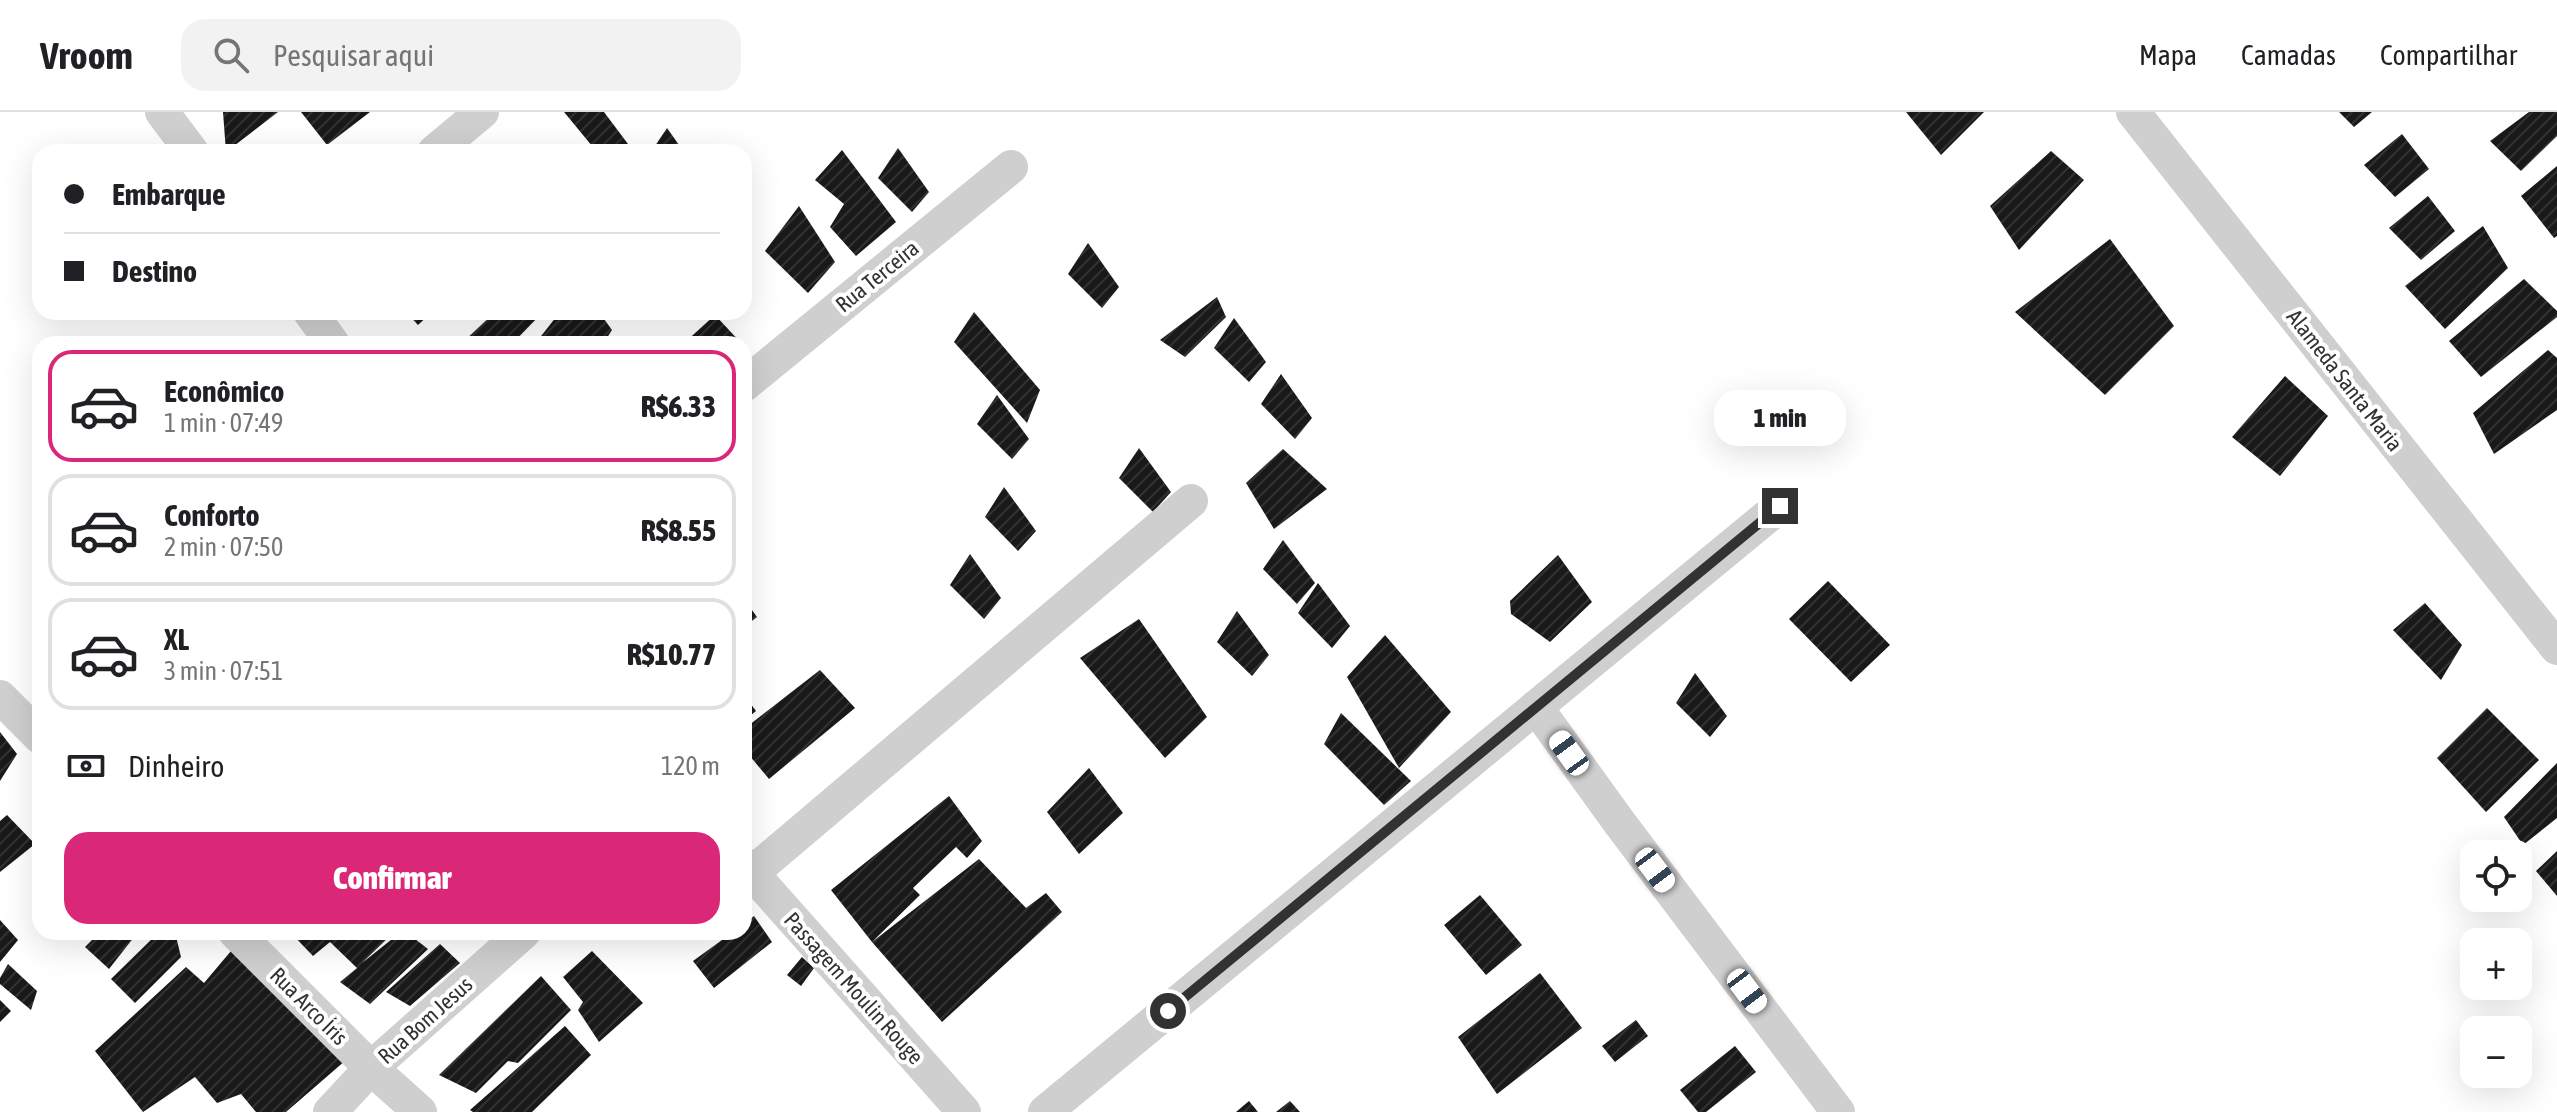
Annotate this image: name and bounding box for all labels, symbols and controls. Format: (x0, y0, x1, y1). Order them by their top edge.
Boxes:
search box (181, 19, 741, 91)
icon: search (209, 33, 253, 77)
text: Vroom (40, 34, 133, 77)
text: Pesquisar aqui (273, 38, 434, 72)
text: Mapa (2139, 39, 2197, 71)
text: Camadas (2241, 39, 2336, 71)
text: Compartilhar (2380, 39, 2517, 71)
text: Embarque (112, 177, 226, 211)
street label: Rua Terceira (830, 235, 924, 317)
text: Destino (112, 254, 197, 288)
street label: Alameda Santa Maria (2282, 304, 2408, 456)
icon: car (68, 370, 140, 442)
text: Econômico (164, 374, 284, 408)
text: R$6.33 (641, 389, 716, 423)
callout: 1 min (1714, 390, 1846, 446)
text: 1 min (1753, 403, 1807, 433)
text: 1 min · 07:49 (164, 408, 283, 438)
route end (1762, 488, 1798, 524)
icon: car (68, 494, 140, 566)
text: Conforto (164, 498, 260, 532)
text: R$8.55 (641, 513, 716, 547)
text: 2 min · 07:50 (164, 532, 283, 562)
icon: car (68, 618, 140, 690)
text: XL (164, 622, 189, 656)
text: R$10.77 (627, 637, 716, 671)
text: 3 min · 07:51 (164, 656, 283, 686)
car (1545, 727, 1593, 779)
icon: cash (64, 744, 108, 788)
text: Dinheiro (128, 749, 224, 783)
text: 120 m (661, 751, 720, 781)
button: Confirmar (64, 832, 720, 924)
map controls (2460, 840, 2532, 1088)
button: locate (2460, 840, 2532, 912)
car (1631, 844, 1679, 896)
street label: Passagem Moulin Rouge (779, 907, 929, 1069)
button: + (2460, 928, 2532, 1000)
street label: Rua Arco Íris (265, 962, 353, 1050)
car (1723, 965, 1771, 1017)
street label: Rua Bom Jesus (373, 971, 478, 1069)
route start (1150, 993, 1186, 1029)
button: − (2460, 1016, 2532, 1088)

